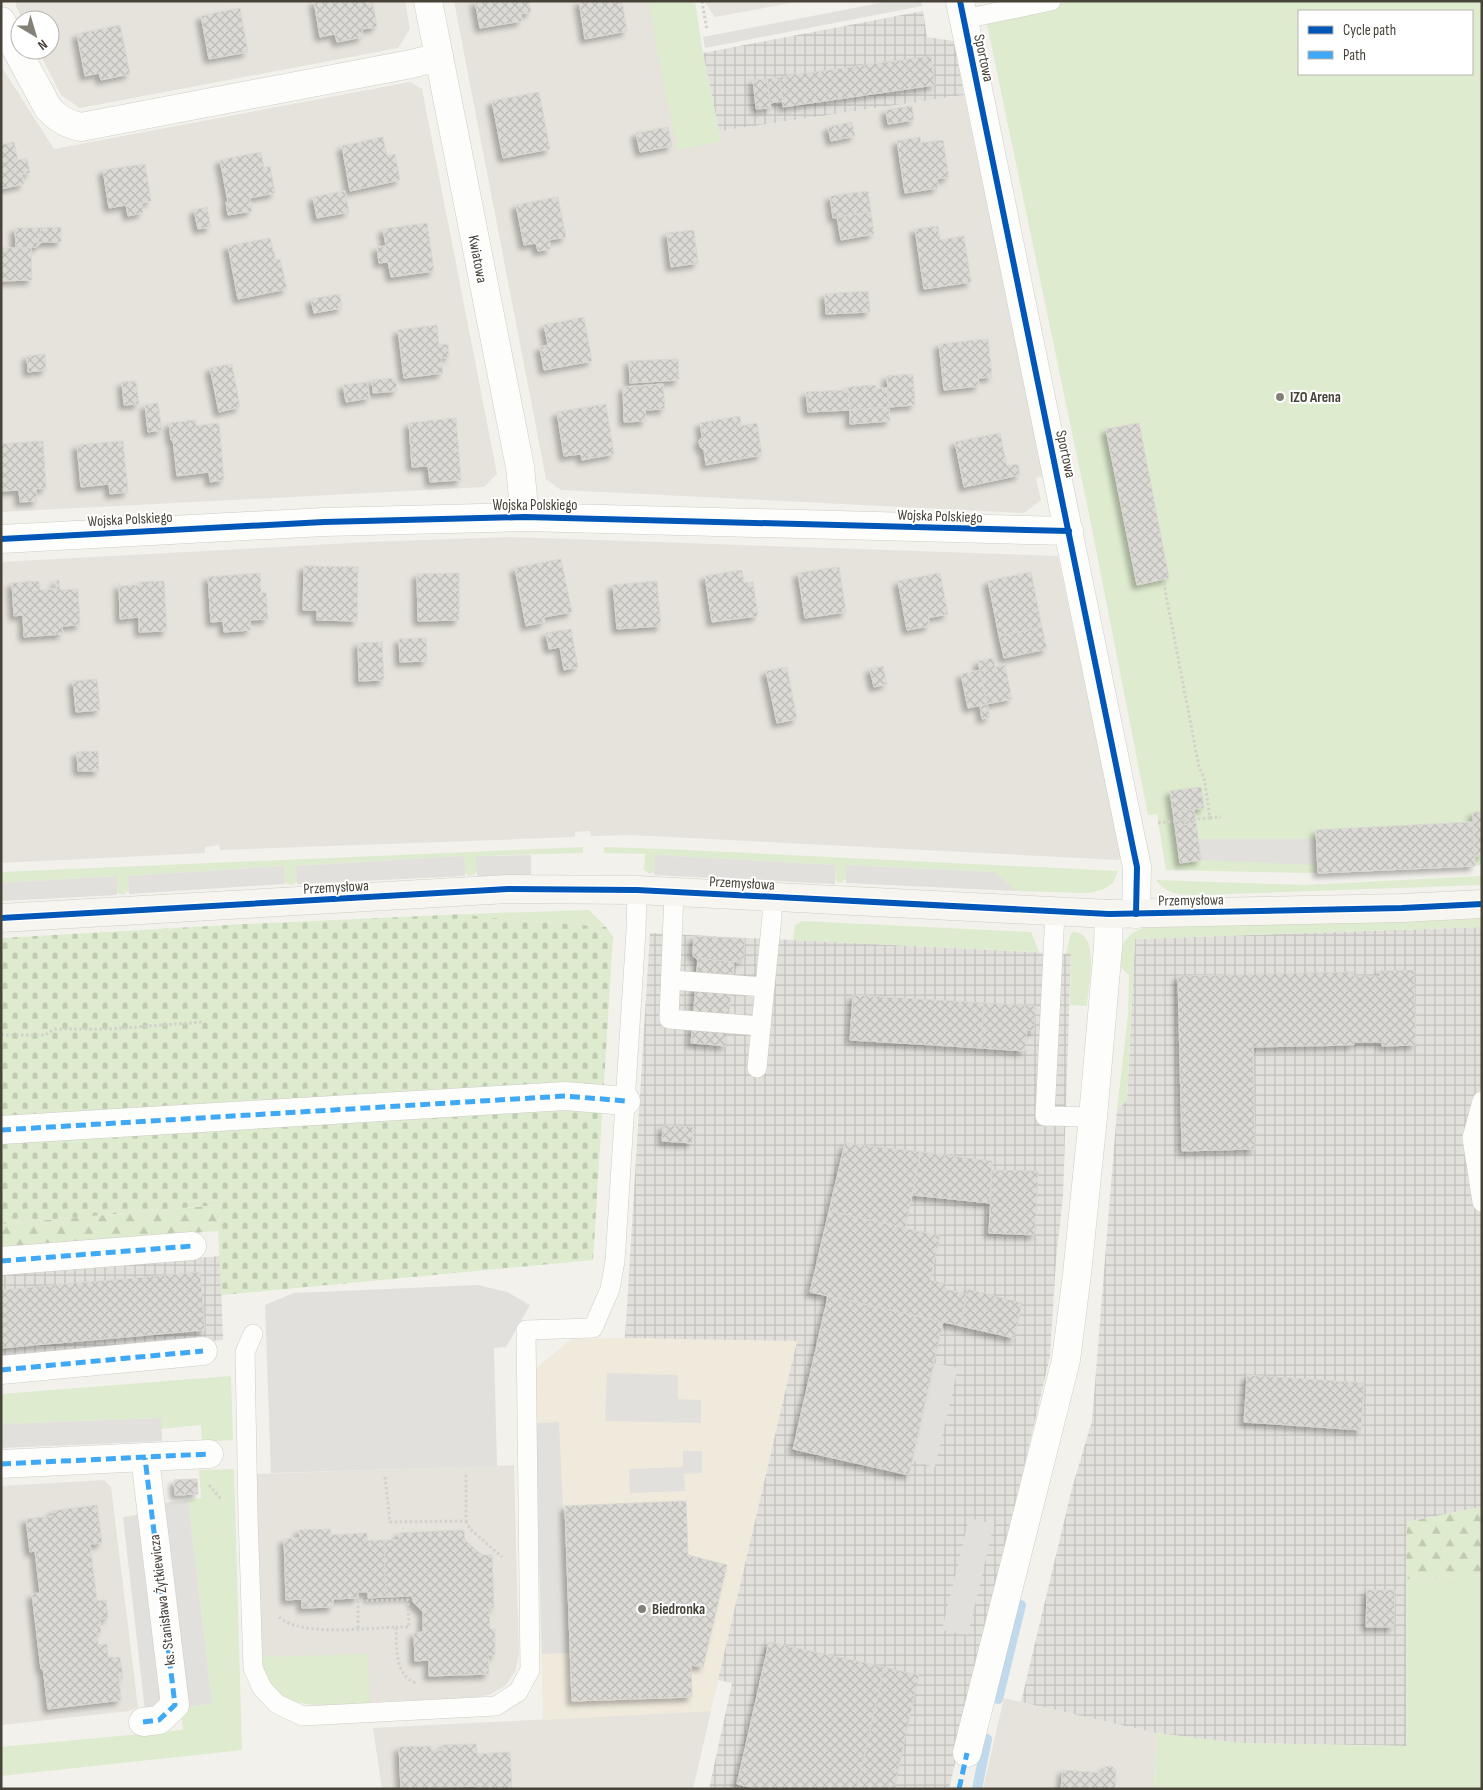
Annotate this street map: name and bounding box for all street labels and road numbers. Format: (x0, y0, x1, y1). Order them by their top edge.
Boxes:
street label: Sportowa (969, 33, 998, 84)
street label: Kwiatowa (464, 234, 491, 285)
street label: Sportowa (1051, 429, 1080, 480)
street label: Wojska Polskiego (492, 496, 578, 515)
street label: Wojska Polskiego (897, 506, 983, 527)
street label: Wojska Polskiego (87, 508, 173, 531)
street label: Przemysłowa (709, 872, 775, 895)
street label: Przemysłowa (303, 876, 369, 899)
street label: Przemysłowa (1158, 890, 1224, 911)
street label: ks. Stanisława Żytkiewicza (145, 1533, 180, 1666)

